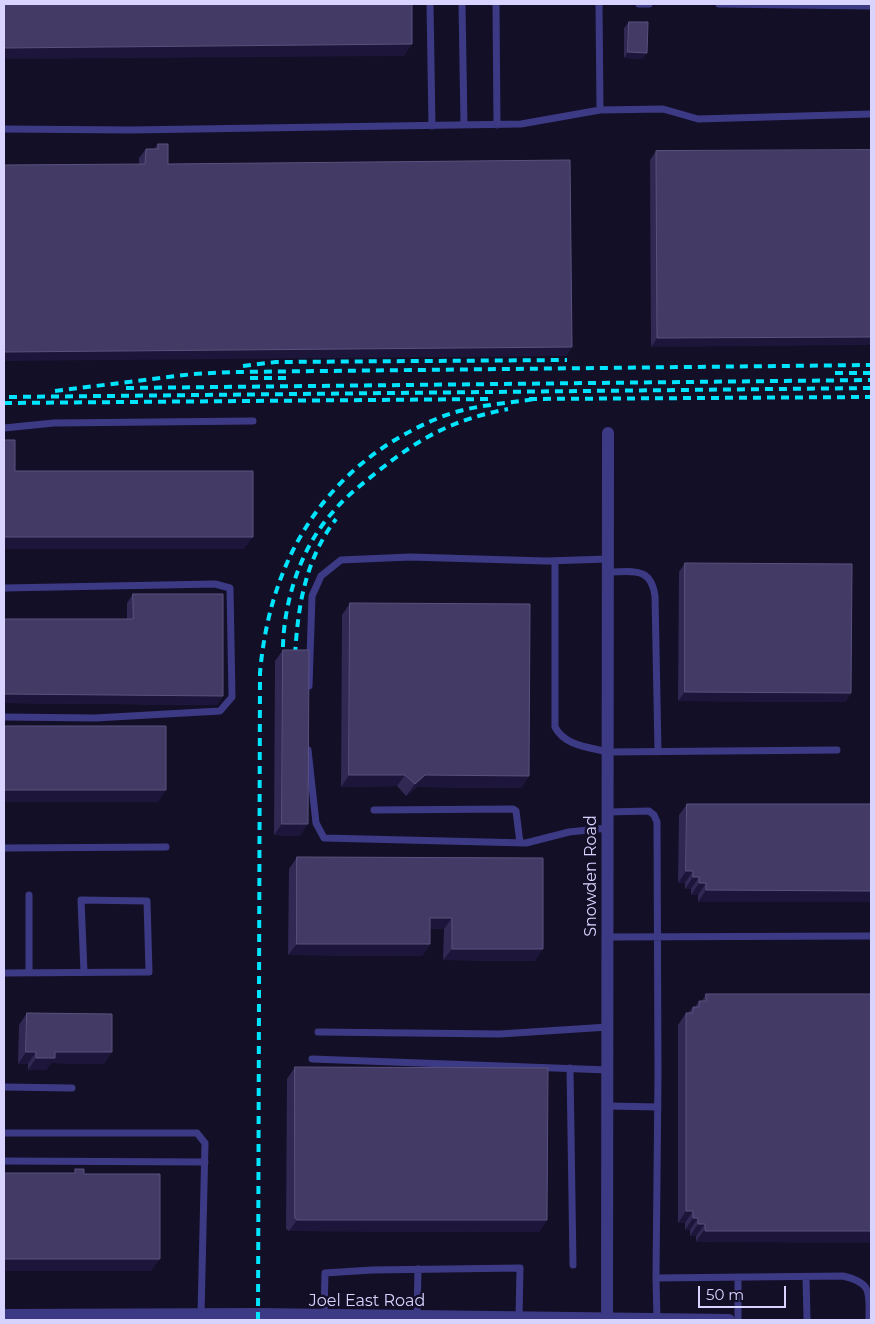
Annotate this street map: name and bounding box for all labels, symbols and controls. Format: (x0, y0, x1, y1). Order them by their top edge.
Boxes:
street label: Snowden Road (581, 815, 601, 937)
scale bar (700, 1276, 788, 1308)
text: 50 m (706, 1285, 744, 1304)
street label: Joel East Road (309, 1291, 425, 1311)

